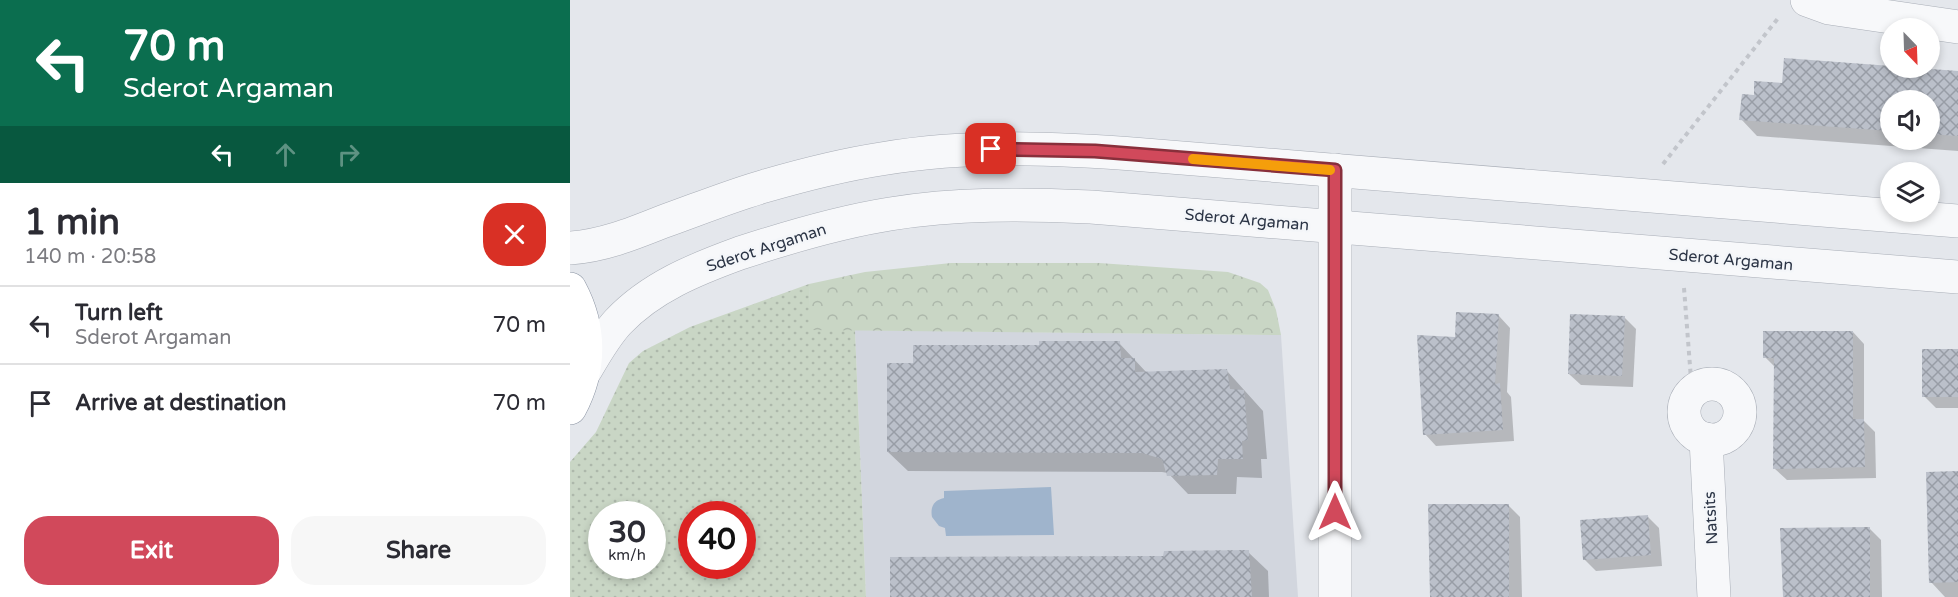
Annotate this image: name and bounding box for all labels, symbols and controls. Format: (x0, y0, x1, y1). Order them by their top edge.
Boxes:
north arrow (1880, 18, 1940, 78)
map controls (1880, 18, 1940, 222)
text: 70 m (123, 21, 225, 72)
icon: left (24, 24, 102, 102)
text: Sderot Argaman (123, 72, 334, 105)
button: sound (1880, 90, 1940, 150)
pin (965, 123, 1016, 174)
icon: arrive (974, 132, 1007, 165)
icon: left (206, 138, 239, 171)
icon: ahead (269, 138, 302, 171)
icon: right (332, 138, 365, 171)
button: layers (1880, 162, 1940, 222)
text: 1 min (24, 201, 120, 244)
button: close (483, 203, 546, 266)
street label: Sderot Argaman (1184, 205, 1310, 235)
street label: Sderot Argaman (704, 219, 829, 277)
text: 140 m · 20:58 (24, 245, 156, 269)
street label: Sderot Argaman (1668, 245, 1794, 275)
text: Turn left (75, 300, 163, 326)
icon: left (24, 309, 57, 342)
text: 70 m (492, 312, 546, 338)
text: Sderot Argaman (75, 326, 231, 350)
icon: arrive (24, 387, 57, 420)
text: Arrive at destination (75, 390, 286, 416)
text: 70 m (492, 390, 546, 416)
position arrow (1303, 480, 1367, 544)
street label: Natsits (1700, 491, 1722, 545)
speed limit sign: 40 (678, 501, 756, 579)
text: 30 (608, 514, 646, 551)
button: Exit (24, 516, 279, 585)
button: Share (291, 516, 546, 585)
text: km/h (608, 546, 646, 564)

